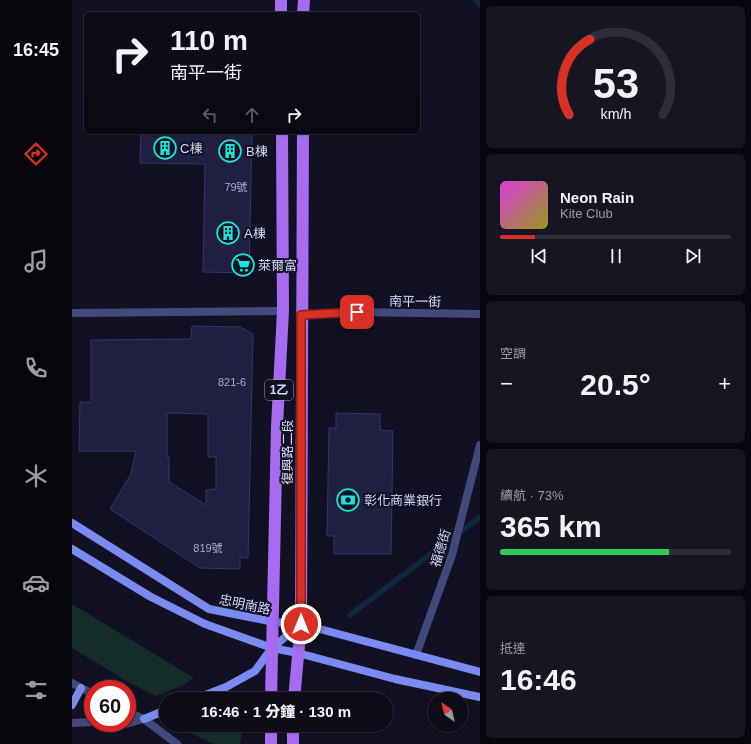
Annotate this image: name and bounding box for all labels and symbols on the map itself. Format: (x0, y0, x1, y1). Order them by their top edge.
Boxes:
building icon: C棟 (152, 135, 178, 161)
building icon: B棟 (217, 138, 243, 164)
place label: C棟 (180, 141, 202, 156)
place label: B棟 (246, 144, 268, 159)
house number: 79號 (224, 181, 248, 193)
building icon: A棟 (215, 220, 241, 246)
place label: A棟 (244, 226, 266, 241)
supermarket icon: 萊爾富 (230, 252, 256, 278)
place label: 萊爾富 (258, 258, 297, 273)
street label: 南平一街 (389, 294, 441, 309)
pin (340, 295, 374, 329)
house number: 821-6 (218, 376, 246, 388)
road number: 1乙 (265, 380, 293, 400)
street label: 復興路二段 (280, 419, 295, 485)
bank icon: 彰化商業銀行 (335, 487, 361, 513)
place label: 彰化商業銀行 (364, 493, 442, 508)
street label: 福德街 (428, 527, 453, 569)
house number: 819號 (193, 542, 223, 554)
street label: 忠明南路 (218, 592, 272, 617)
position arrow (280, 603, 322, 645)
speed limit sign: 60 (84, 680, 136, 732)
north arrow (428, 692, 468, 732)

